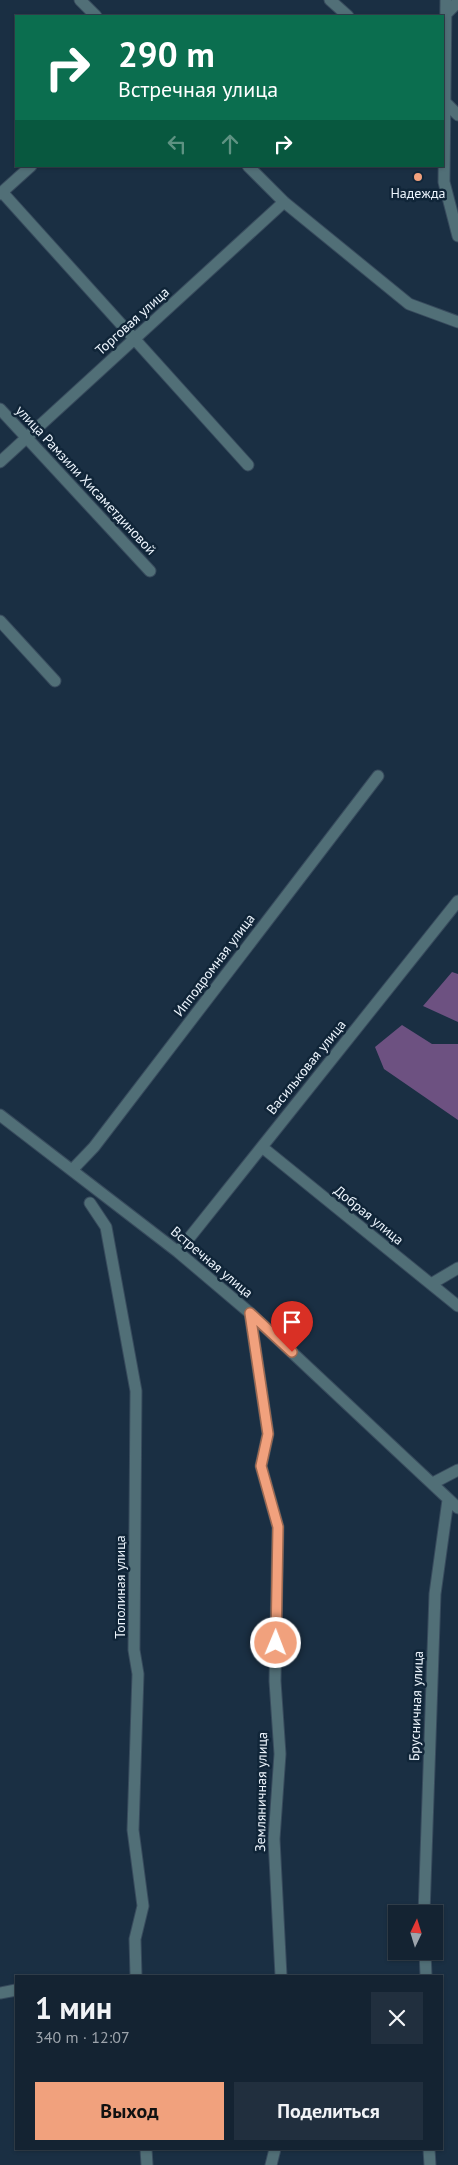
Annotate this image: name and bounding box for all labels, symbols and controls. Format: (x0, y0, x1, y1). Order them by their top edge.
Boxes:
text: 290 m (118, 31, 215, 77)
icon: right (35, 35, 100, 100)
text: Встречная улица (118, 75, 278, 103)
icon: left (163, 130, 191, 158)
icon: ahead (216, 130, 244, 158)
icon: right (269, 130, 297, 158)
marker: Надежда (412, 171, 424, 183)
place label: Надежда (390, 184, 446, 202)
street label: Торговая улица (91, 283, 173, 359)
street label: улица Рамзили Хисаметдиновой (12, 401, 160, 559)
street label: Ипподромная улица (169, 910, 259, 1020)
street label: Васильковая улица (262, 1016, 350, 1118)
street label: Добрая улица (330, 1181, 408, 1249)
street label: Встречная улица (167, 1222, 257, 1302)
pin (271, 1301, 313, 1352)
icon: arrive (278, 1308, 306, 1336)
street label: Тополиная улица (111, 1535, 129, 1639)
position arrow (249, 1616, 301, 1668)
street label: Брусничная улица (405, 1650, 427, 1762)
street label: Земляничная улица (251, 1732, 271, 1852)
north arrow (388, 1905, 442, 1960)
map controls (388, 1905, 443, 1960)
text: 1 мин (35, 1988, 112, 2027)
button: close (371, 1992, 423, 2044)
text: 340 m · 12:07 (35, 2027, 130, 2047)
button: Выход (35, 2082, 224, 2140)
button: Поделиться (234, 2082, 423, 2140)

